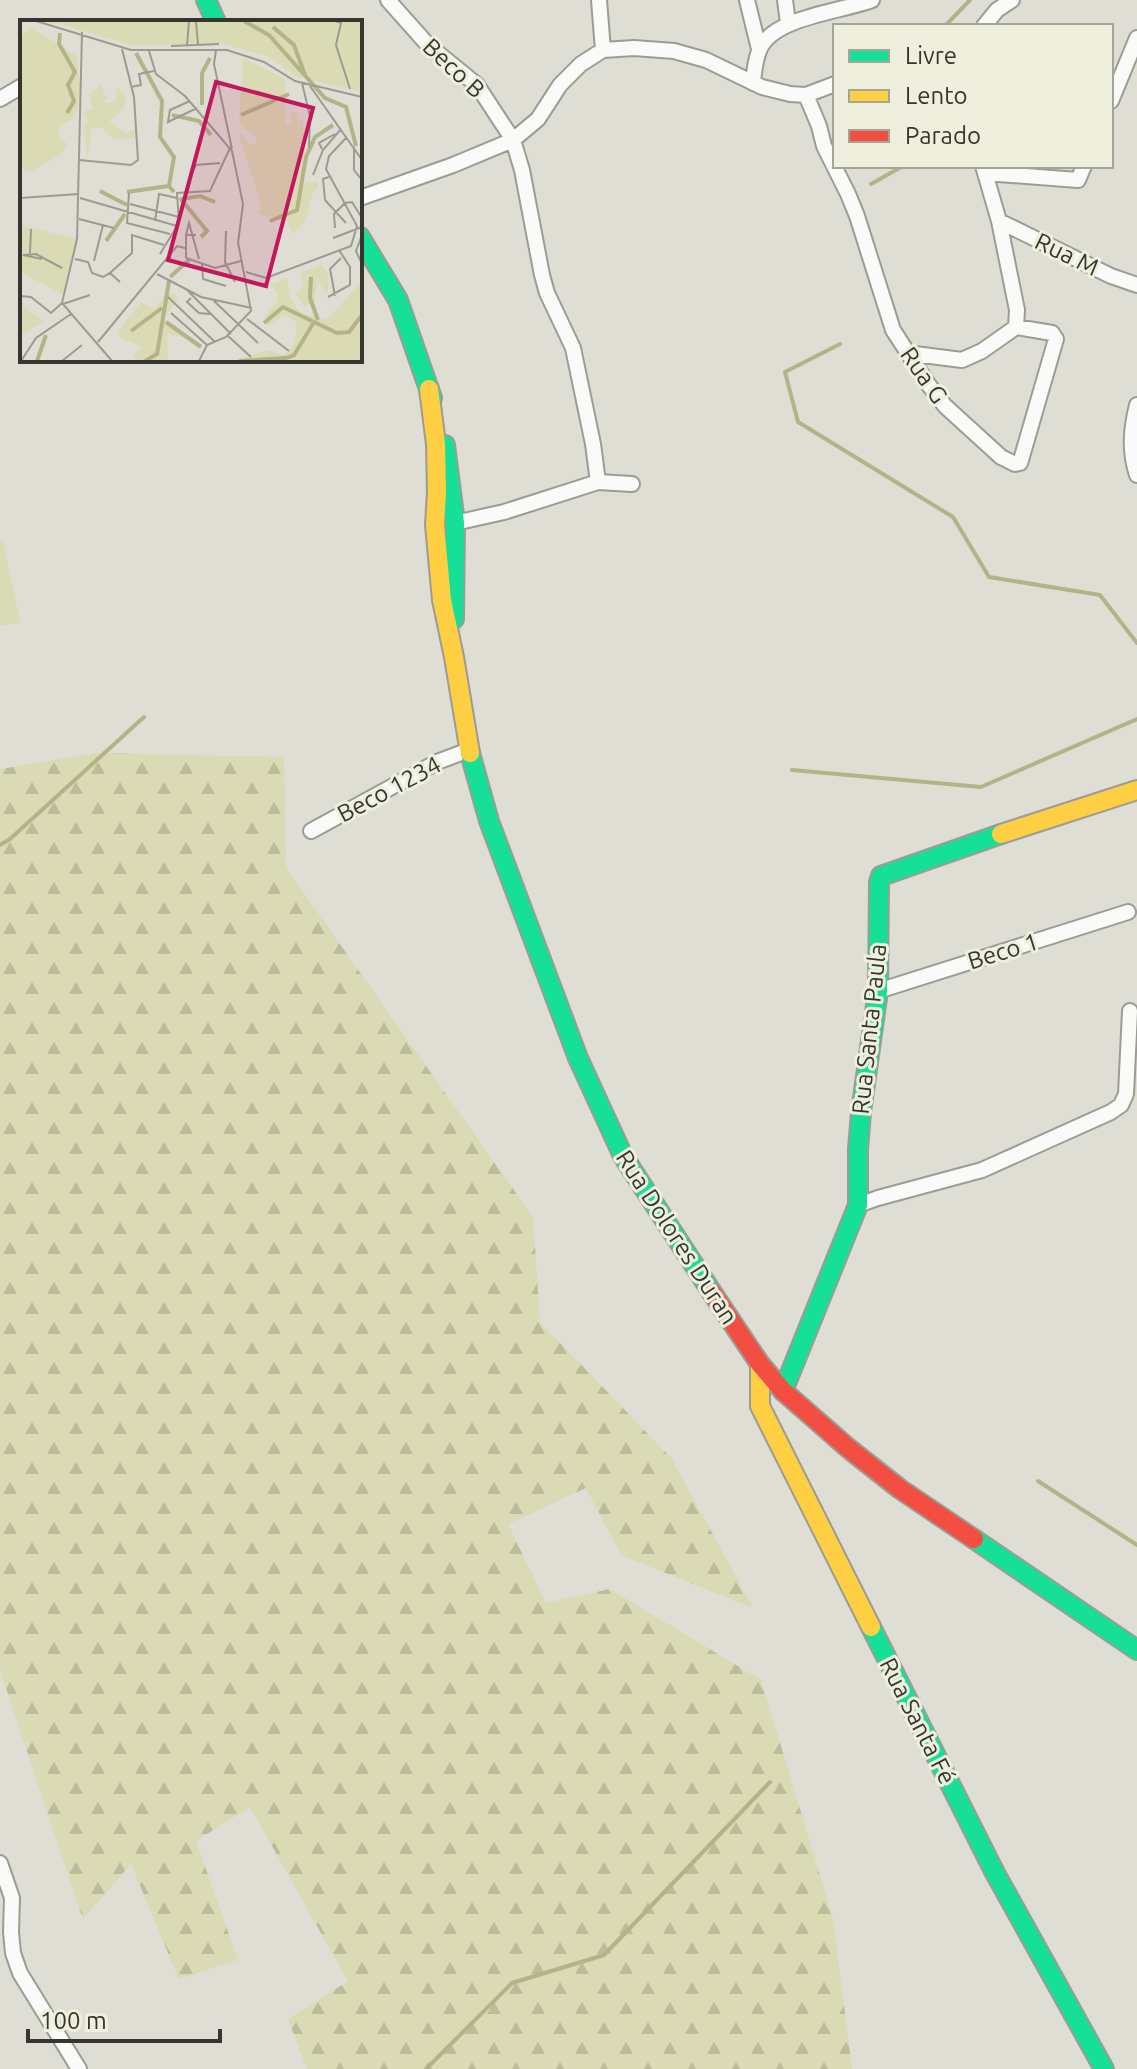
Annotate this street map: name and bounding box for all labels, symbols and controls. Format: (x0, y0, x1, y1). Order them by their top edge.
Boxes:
inset map (20, 20, 362, 362)
legend (833, 24, 1113, 168)
street label: Beco B (418, 33, 490, 103)
text: Livre (905, 42, 957, 69)
text: Lento (905, 82, 968, 109)
text: Parado (905, 122, 981, 149)
street label: Rua M (1031, 227, 1103, 281)
street label: Rua G (895, 342, 953, 408)
street label: Beco 1234 (333, 750, 445, 828)
street label: Beco 1 (964, 927, 1042, 975)
street label: Rua Santa Paula (847, 942, 891, 1116)
street label: Rua Dolores Duran (611, 1145, 743, 1329)
street label: Rua Santa Fé (875, 1653, 961, 1789)
scale bar (28, 1993, 220, 2043)
text: 100 m (40, 2007, 107, 2034)

